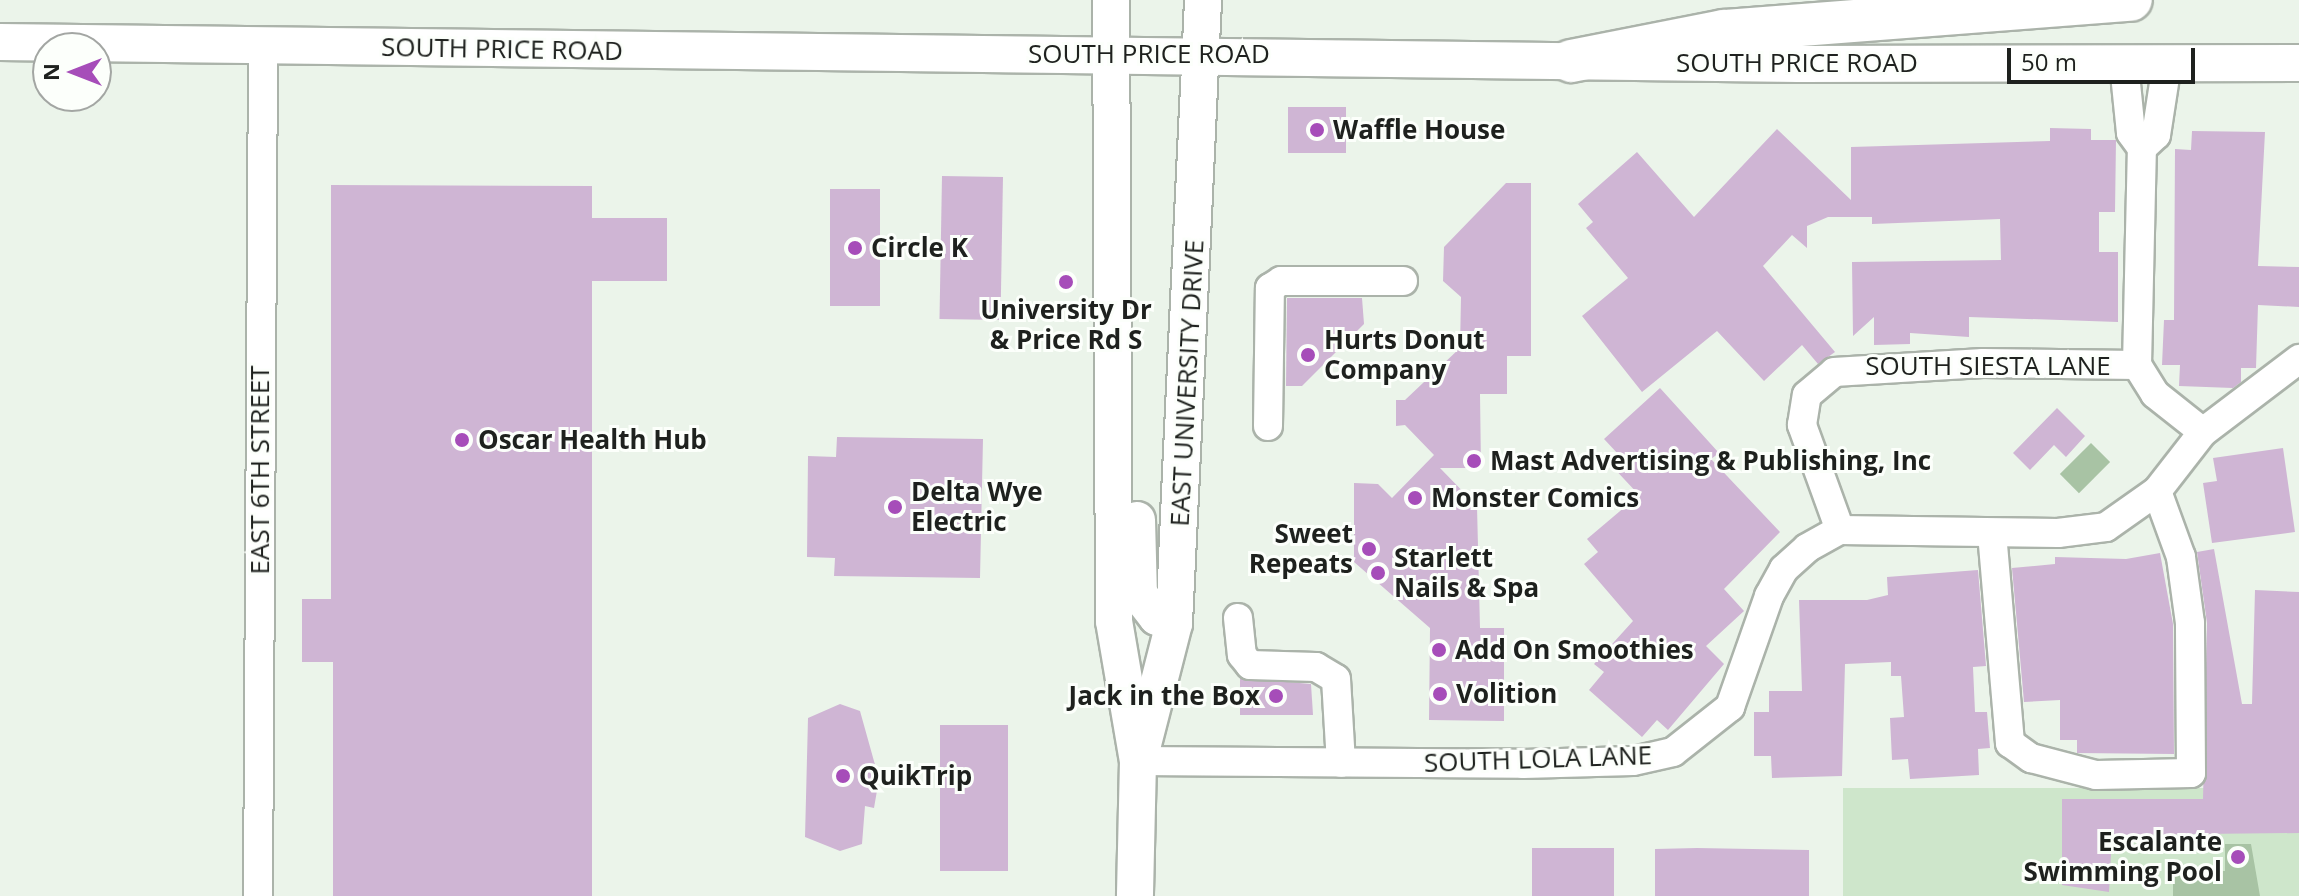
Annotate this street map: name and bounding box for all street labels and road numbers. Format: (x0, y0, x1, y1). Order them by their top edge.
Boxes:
street label: SOUTH PRICE ROAD (381, 31, 623, 67)
street label: SOUTH PRICE ROAD (1028, 38, 1270, 70)
street label: SOUTH PRICE ROAD (1676, 47, 1918, 79)
street label: EAST UNIVERSITY DRIVE (1164, 239, 1210, 527)
street label: SOUTH SIESTA LANE (1865, 350, 2111, 382)
street label: EAST 6TH STREET (244, 365, 276, 575)
street label: SOUTH LOLA LANE (1423, 739, 1653, 779)

